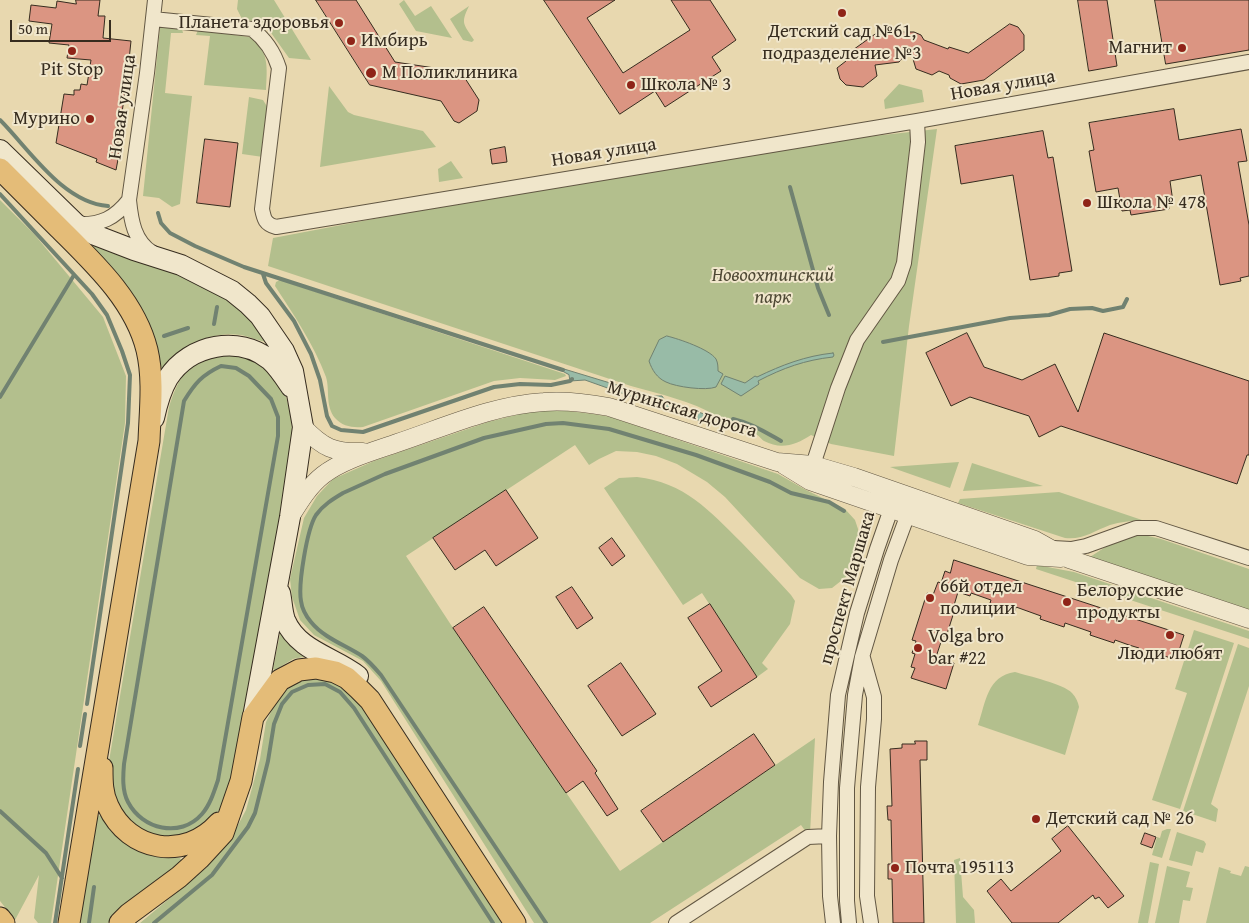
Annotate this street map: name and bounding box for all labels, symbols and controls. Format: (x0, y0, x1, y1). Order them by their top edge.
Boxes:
marker: Детский сад №61, подразделение №3 (836, 7, 848, 19)
scale bar (12, 10, 114, 42)
place label: Планета здоровья (179, 12, 329, 34)
marker: Планета здоровья (333, 17, 345, 29)
text: 50 m (18, 18, 48, 39)
place label: Детский сад №61, подразделение №3 (762, 21, 922, 65)
place label: Имбирь (361, 30, 428, 52)
marker: Имбирь (345, 35, 357, 47)
place label: Магнит (1109, 37, 1172, 59)
marker: Магнит (1176, 42, 1188, 54)
marker: Pit Stop (66, 45, 78, 57)
street label: Новая улица (104, 53, 142, 161)
place label: Pit Stop (41, 59, 103, 81)
place label: М Поликлиника (382, 62, 518, 84)
marker: М Поликлиника (364, 66, 378, 80)
street label: Новая улица (949, 66, 1057, 106)
place label: Школа № 3 (641, 74, 731, 96)
marker: Школа № 3 (625, 79, 637, 91)
place label: Мурино (13, 108, 80, 130)
marker: Мурино (84, 113, 96, 125)
street label: Новая улица (550, 133, 658, 173)
place label: Школа № 478 (1097, 192, 1206, 214)
marker: Школа № 478 (1081, 197, 1093, 209)
park label: Новоохтинский парк (712, 265, 834, 309)
street label: Муринская дорога (604, 376, 760, 444)
street label: проспект Маршака (815, 509, 881, 667)
place label: 66й отдел полиции (940, 576, 1022, 620)
place label: Белорусские продукты (1077, 580, 1184, 624)
marker: 66й отдел полиции (924, 592, 936, 604)
marker: Белорусские продукты (1061, 596, 1073, 608)
place label: Volga bro bar #22 (928, 626, 1004, 670)
marker: Люди любят (1164, 629, 1176, 641)
marker: Volga bro bar #22 (912, 642, 924, 654)
place label: Люди любят (1118, 643, 1222, 665)
place label: Детский сад № 26 (1046, 808, 1194, 830)
marker: Детский сад № 26 (1030, 813, 1042, 825)
place label: Почта 195113 (905, 857, 1014, 879)
marker: Почта 195113 (889, 862, 901, 874)

